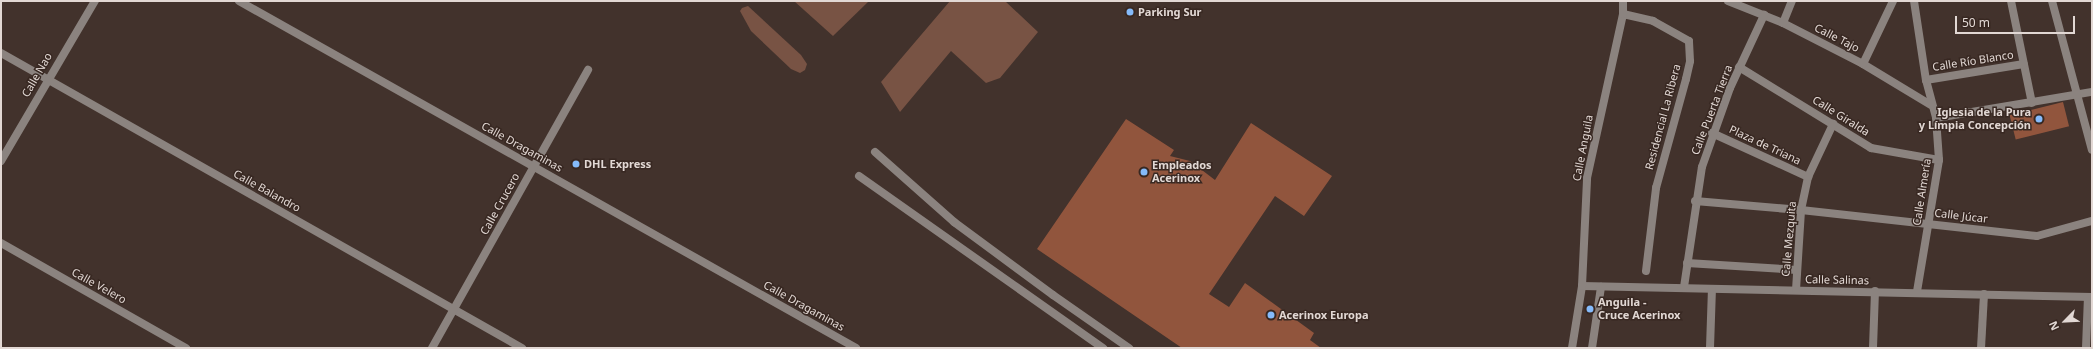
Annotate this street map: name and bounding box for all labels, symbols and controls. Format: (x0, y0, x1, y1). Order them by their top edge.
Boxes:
place label: Parking Sur (1138, 5, 1202, 19)
marker: Parking Sur (1125, 7, 1135, 17)
scale bar (1957, 8, 2077, 34)
text: 50 m (1962, 14, 1990, 31)
street label: Calle Tajo (1812, 21, 1862, 55)
street label: Calle Río Blanco (1931, 48, 2015, 74)
street label: Calle Nao (19, 50, 55, 100)
street label: Residencial La Ribera (1643, 63, 1683, 171)
street label: Calle Puerta Tierra (1689, 63, 1735, 157)
street label: Calle Giralda (1810, 93, 1872, 139)
place label: Iglesia de la Pura y Límpia Concepción (1919, 106, 2031, 132)
street label: Calle Anguila (1570, 114, 1596, 182)
marker: Iglesia de la Pura y Límpia Concepción (2034, 114, 2044, 124)
street label: Calle Dragaminas (479, 119, 565, 175)
street label: Plaza de Triana (1727, 123, 1803, 167)
place label: DHL Express (584, 157, 651, 171)
street label: Calle Almería (1910, 157, 1934, 227)
marker: DHL Express (571, 159, 581, 169)
place label: Empleados Acerinox (1152, 159, 1212, 185)
street label: Calle Balandro (231, 167, 303, 215)
marker: Empleados Acerinox (1139, 167, 1149, 177)
street label: Calle Crucero (478, 171, 522, 237)
street label: Calle Mezquita (1779, 201, 1799, 277)
street label: Calle Júcar (1934, 206, 1988, 226)
street label: Calle Velero (69, 266, 129, 306)
street label: Calle Salinas (1805, 273, 1869, 287)
street label: Calle Dragaminas (761, 278, 847, 334)
place label: Anguila - Cruce Acerinox (1598, 296, 1680, 322)
north arrow (2045, 301, 2085, 341)
marker: Anguila - Cruce Acerinox (1585, 304, 1595, 314)
place label: Acerinox Europa (1279, 308, 1369, 322)
marker: Acerinox Europa (1266, 310, 1276, 320)
text: N (2045, 319, 2062, 333)

